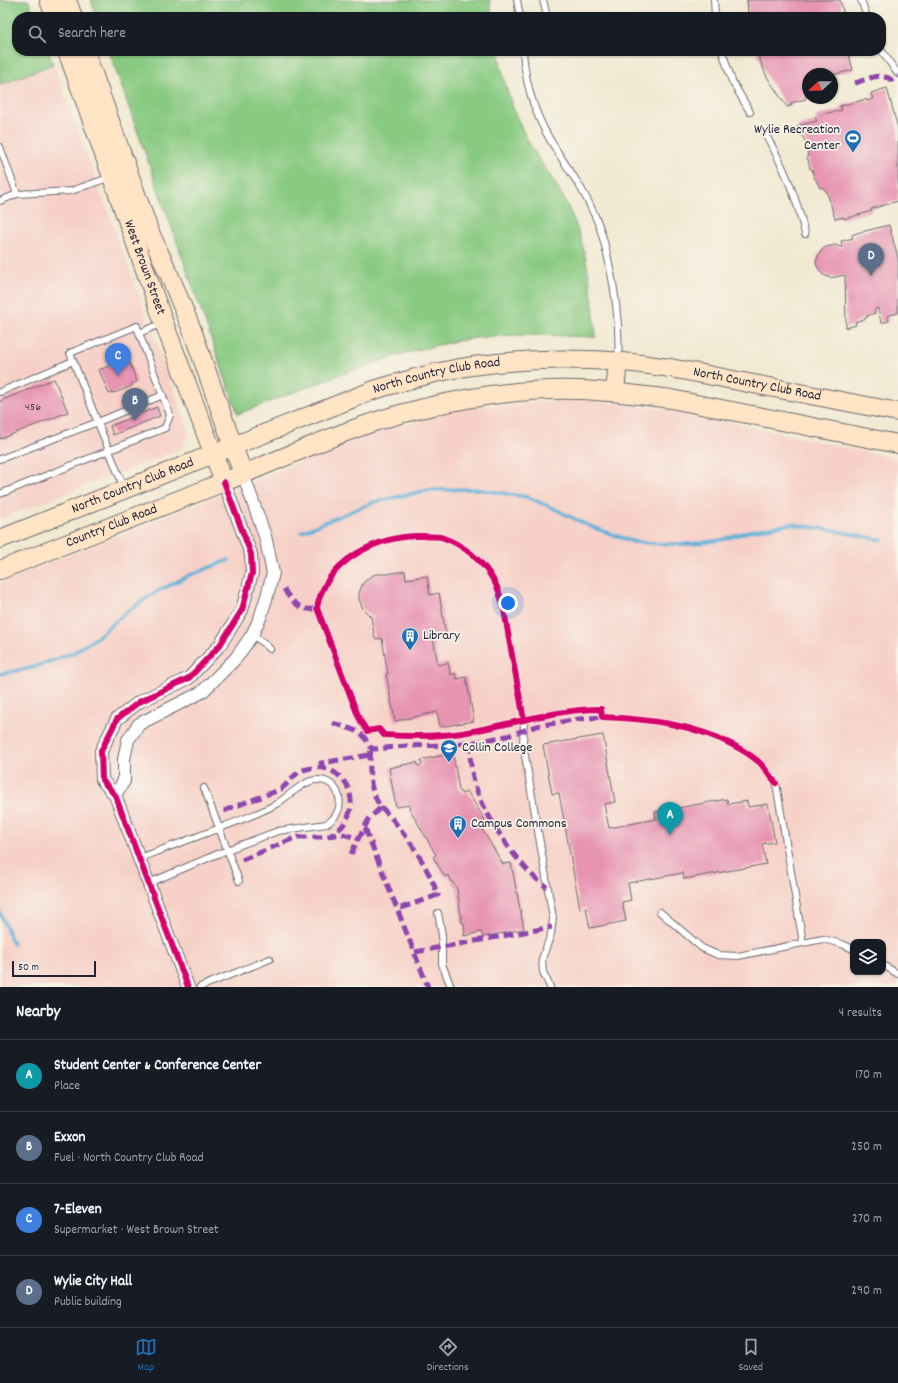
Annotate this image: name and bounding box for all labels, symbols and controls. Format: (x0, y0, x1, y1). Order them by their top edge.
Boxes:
search box (12, 12, 886, 56)
icon: search (26, 23, 48, 45)
text: Search here (58, 23, 126, 45)
north arrow (802, 68, 838, 104)
place label: Wylie Recreation Center (754, 120, 841, 156)
sports icon: Wylie Recreation Center (843, 128, 863, 153)
street label: West Brown Street (118, 217, 170, 318)
pin: D (858, 243, 884, 276)
pin: C (105, 343, 131, 376)
street label: North Country Club Road (371, 353, 501, 400)
street label: North Country Club Road (692, 362, 823, 407)
pin: B (122, 388, 148, 421)
house number: 456 (25, 399, 41, 416)
street label: North Country Club Road (69, 453, 197, 519)
street label: Country Club Road (63, 499, 160, 553)
your location (498, 593, 518, 613)
building icon: Library (400, 626, 420, 651)
place label: Library (423, 626, 460, 646)
school or university icon: Collin College (439, 738, 459, 763)
place label: Collin College (462, 738, 532, 758)
pin: A (657, 802, 683, 835)
building icon: Campus Commons (448, 814, 468, 839)
place label: Campus Commons (471, 814, 567, 834)
map controls (850, 939, 886, 975)
button: layers (850, 939, 886, 975)
scale bar (12, 959, 96, 978)
text: 50 m (18, 960, 39, 976)
text: Nearby (16, 1001, 60, 1025)
text: 4 results (839, 1004, 882, 1023)
text: Student Center & Conference Center (54, 1055, 261, 1077)
text: A (25, 1066, 33, 1085)
text: 170 m (855, 1066, 882, 1085)
text: Place (54, 1077, 80, 1096)
text: Exxon (54, 1127, 86, 1149)
text: B (26, 1138, 32, 1157)
text: 250 m (851, 1138, 882, 1157)
text: Fuel · North Country Club Road (54, 1149, 204, 1168)
text: 7-Eleven (54, 1199, 102, 1221)
text: C (26, 1210, 32, 1229)
text: 270 m (852, 1210, 882, 1229)
text: Supermarket · West Brown Street (54, 1221, 219, 1240)
text: Wylie City Hall (54, 1271, 132, 1293)
text: D (26, 1282, 32, 1301)
text: 290 m (851, 1282, 882, 1301)
text: Public building (54, 1293, 122, 1312)
tab: Map (135, 1336, 157, 1376)
tab: Directions (427, 1336, 469, 1376)
tab: Saved (738, 1336, 763, 1376)

